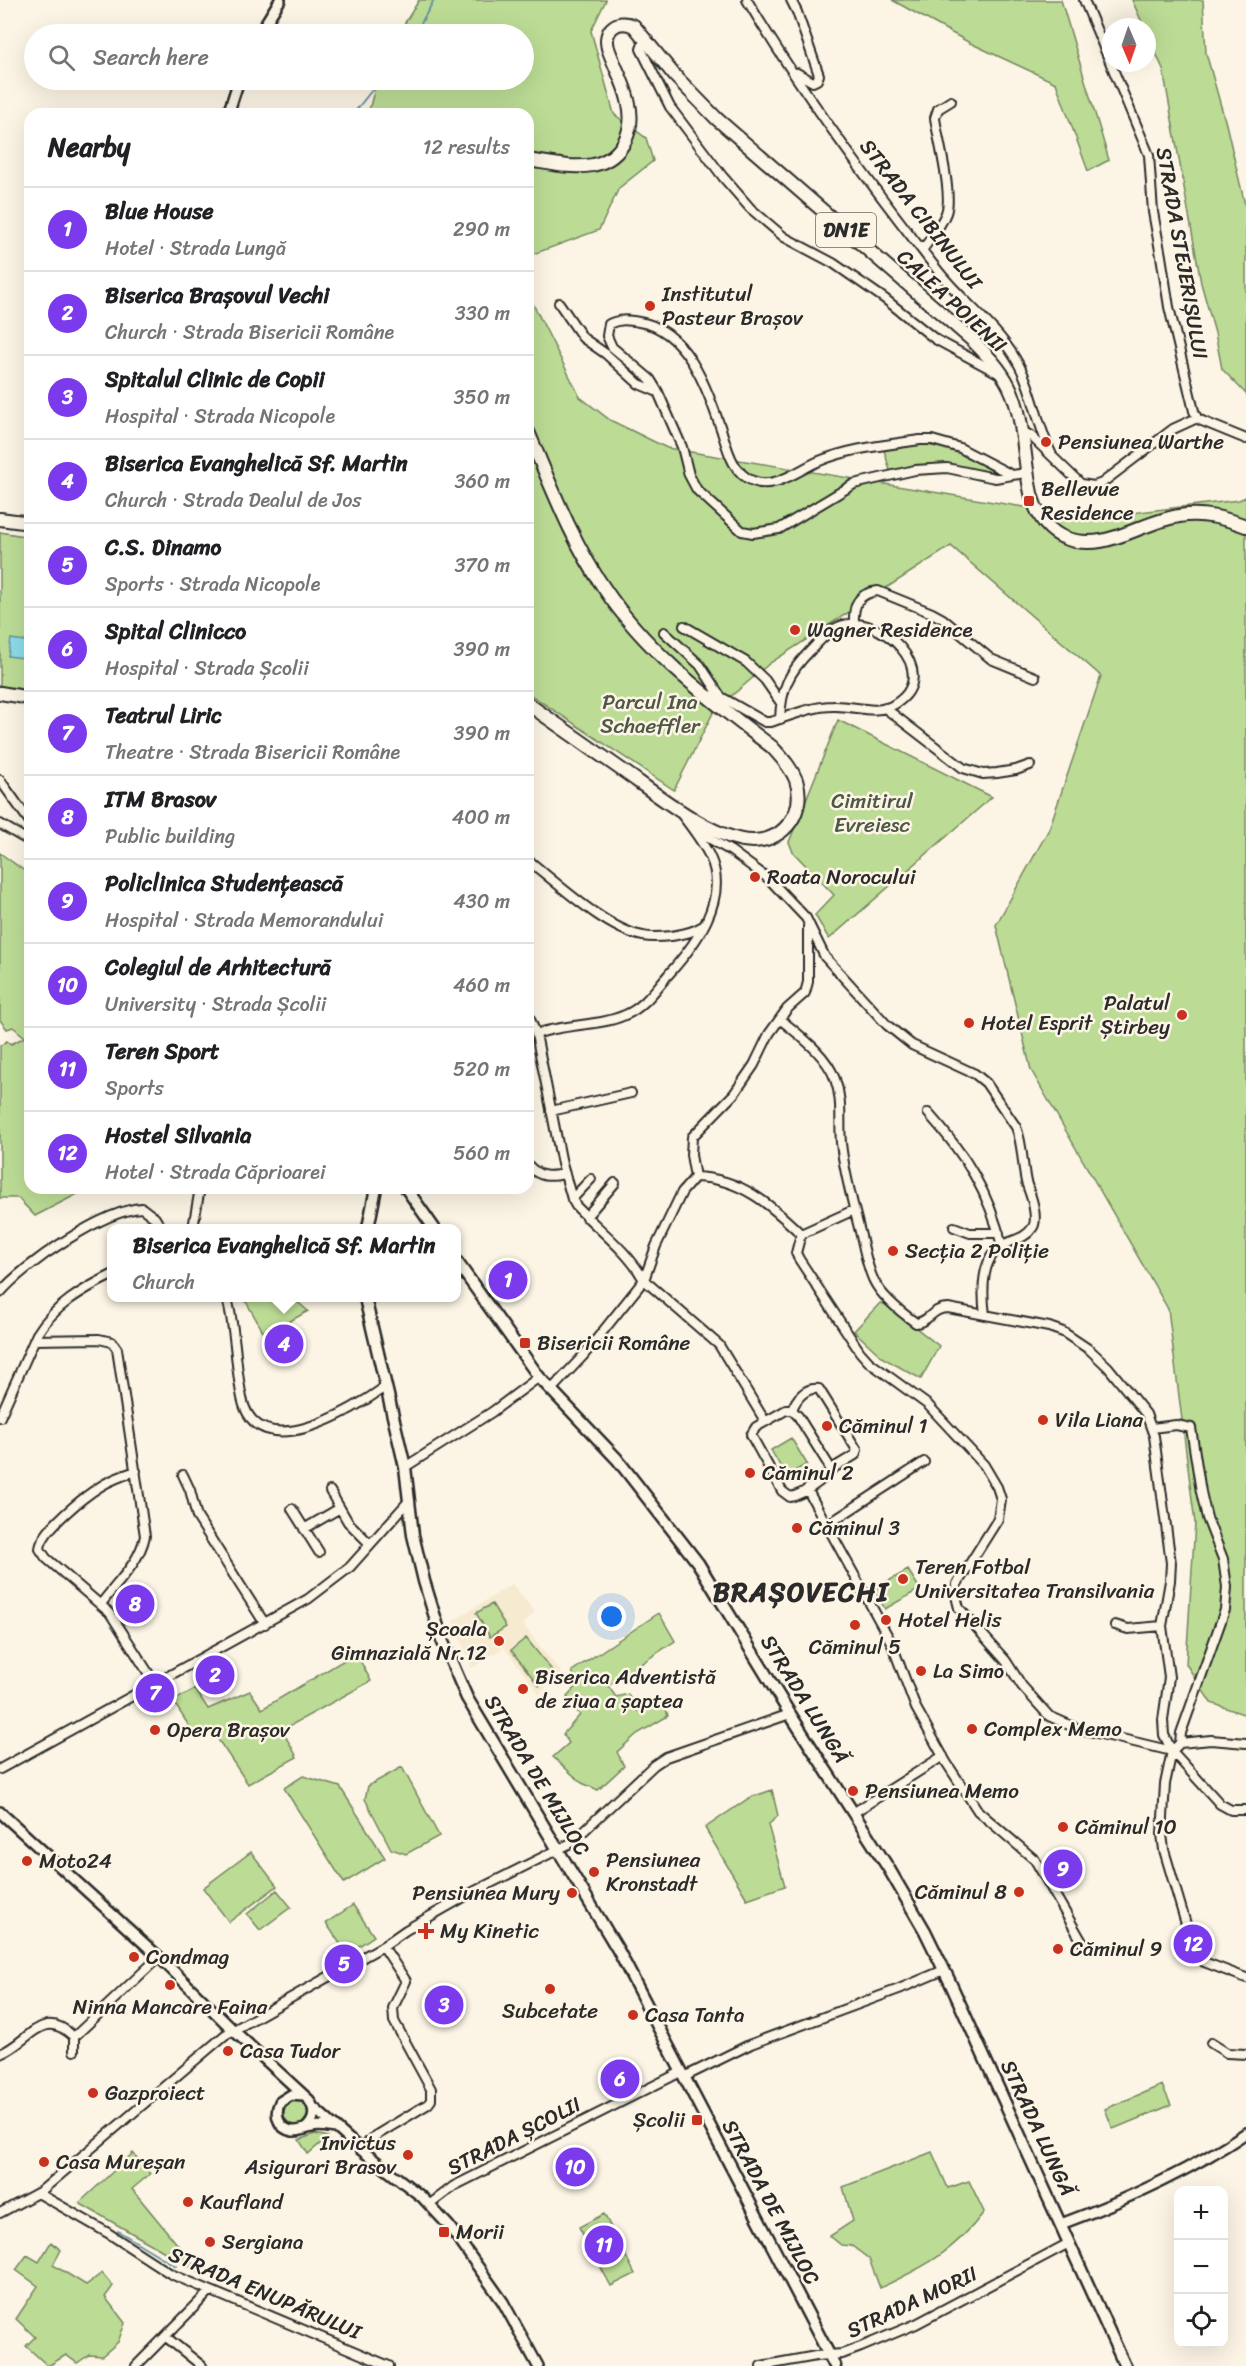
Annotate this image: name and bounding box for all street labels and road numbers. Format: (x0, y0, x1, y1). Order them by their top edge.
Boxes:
street label: STRADA CIBINULUI (850, 130, 993, 299)
street label: STRADA STEJERIȘULUI (1145, 144, 1219, 363)
road number: DN1E (816, 213, 876, 247)
street label: CALEA POIENII (888, 239, 1017, 363)
street label: STRADA LUNGĂ (750, 1627, 861, 1773)
street label: STRADA DE MIJLOC (474, 1687, 601, 1864)
street label: STRADA LUNGĂ (990, 2053, 1087, 2205)
street label: STRADA ȘCOLII (440, 2086, 588, 2186)
street label: STRADA DE MIJLOC (711, 2112, 831, 2292)
street label: STRADA ENUPĂRULUI (163, 2235, 369, 2351)
street label: STRADA MORII (840, 2255, 984, 2349)

